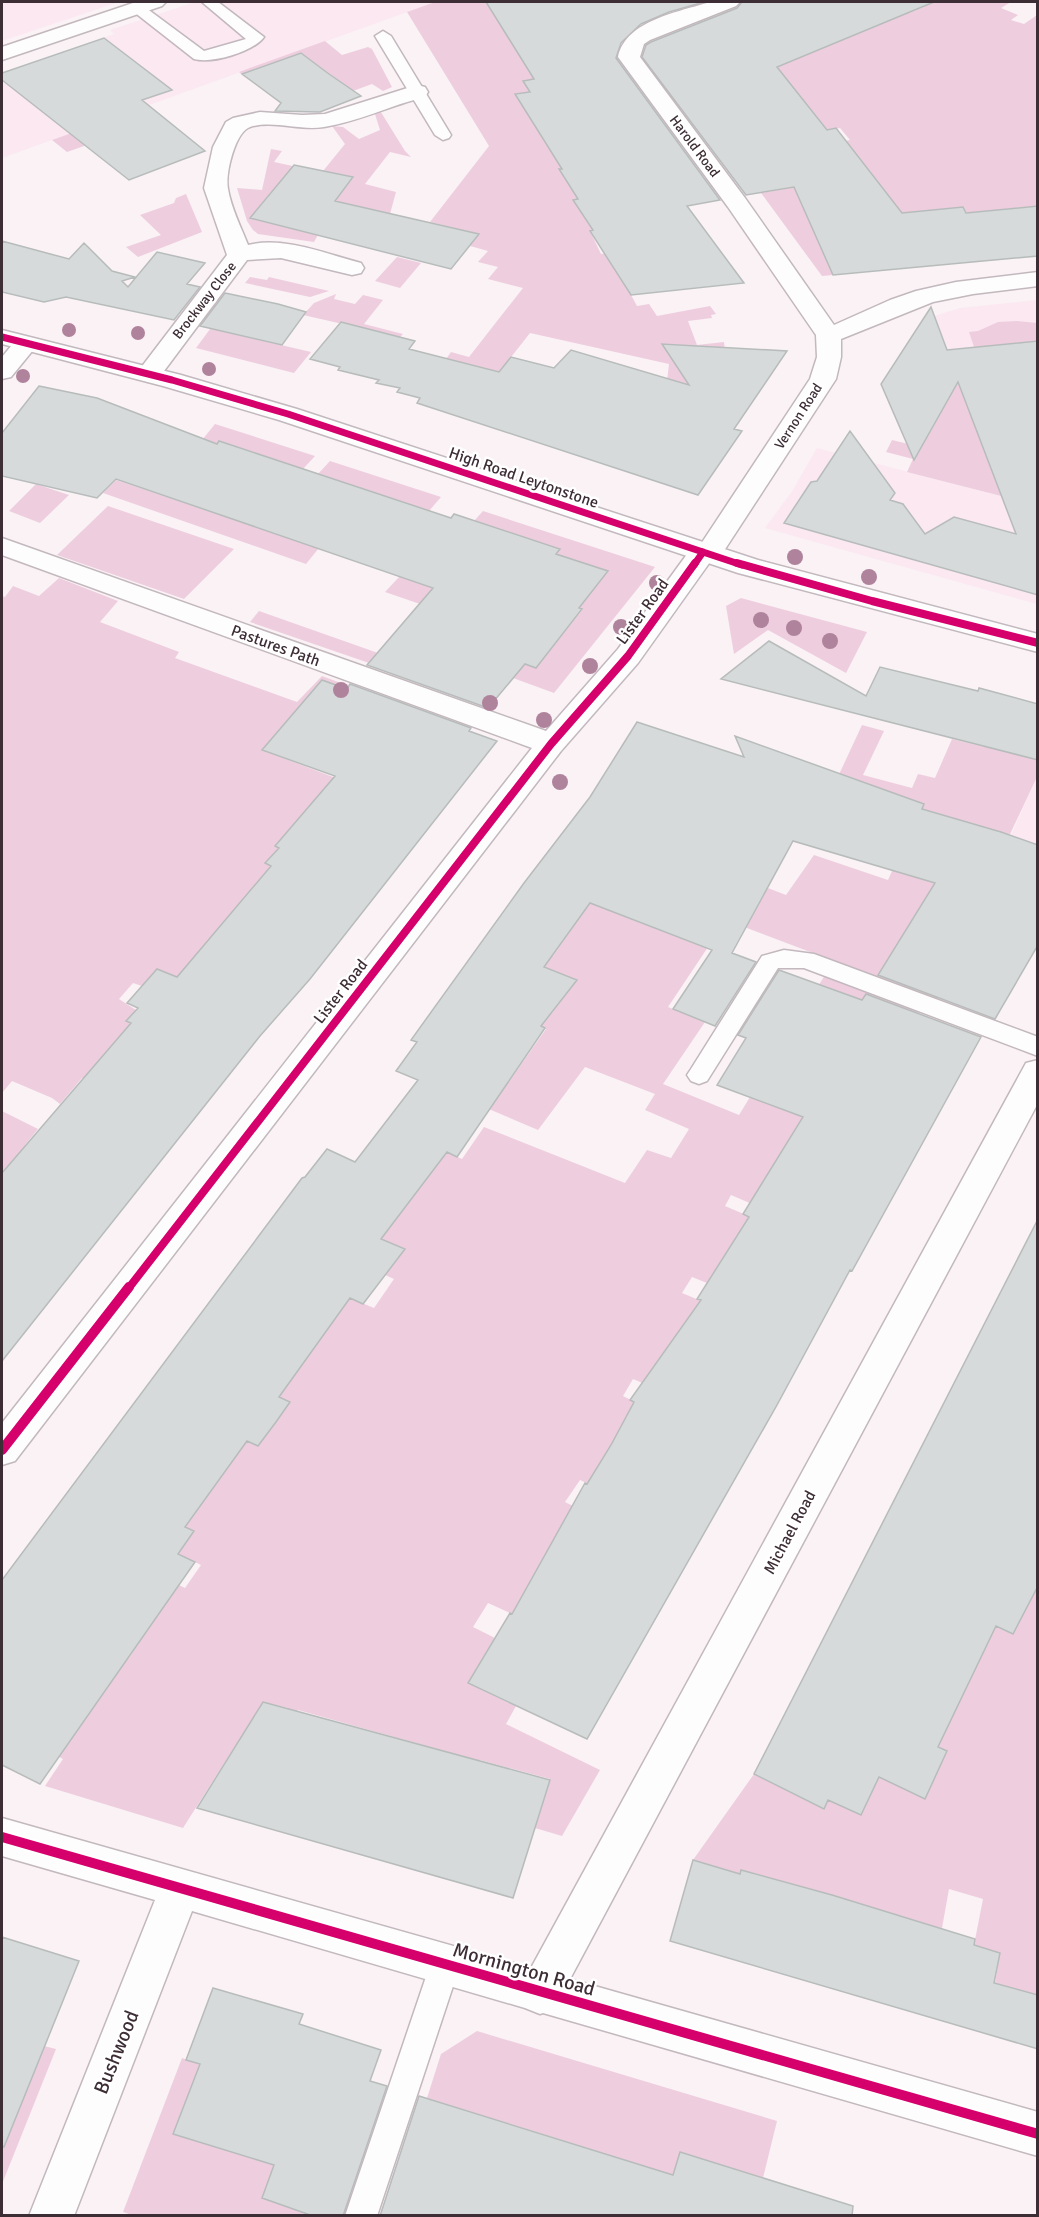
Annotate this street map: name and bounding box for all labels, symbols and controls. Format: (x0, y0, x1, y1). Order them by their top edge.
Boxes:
street label: Harold Road (666, 112, 723, 181)
street label: Brockway Close (169, 258, 240, 342)
street label: Vernon Road (771, 380, 826, 452)
street label: High Road Leytonstone (446, 443, 601, 513)
street label: Lister Road (612, 575, 673, 648)
street label: Pastures Path (228, 621, 323, 671)
street label: Lister Road (309, 955, 372, 1028)
street label: Michael Road (759, 1487, 820, 1578)
street label: Mornington Road (450, 1937, 598, 2002)
street label: Bushwood (88, 2007, 145, 2098)

